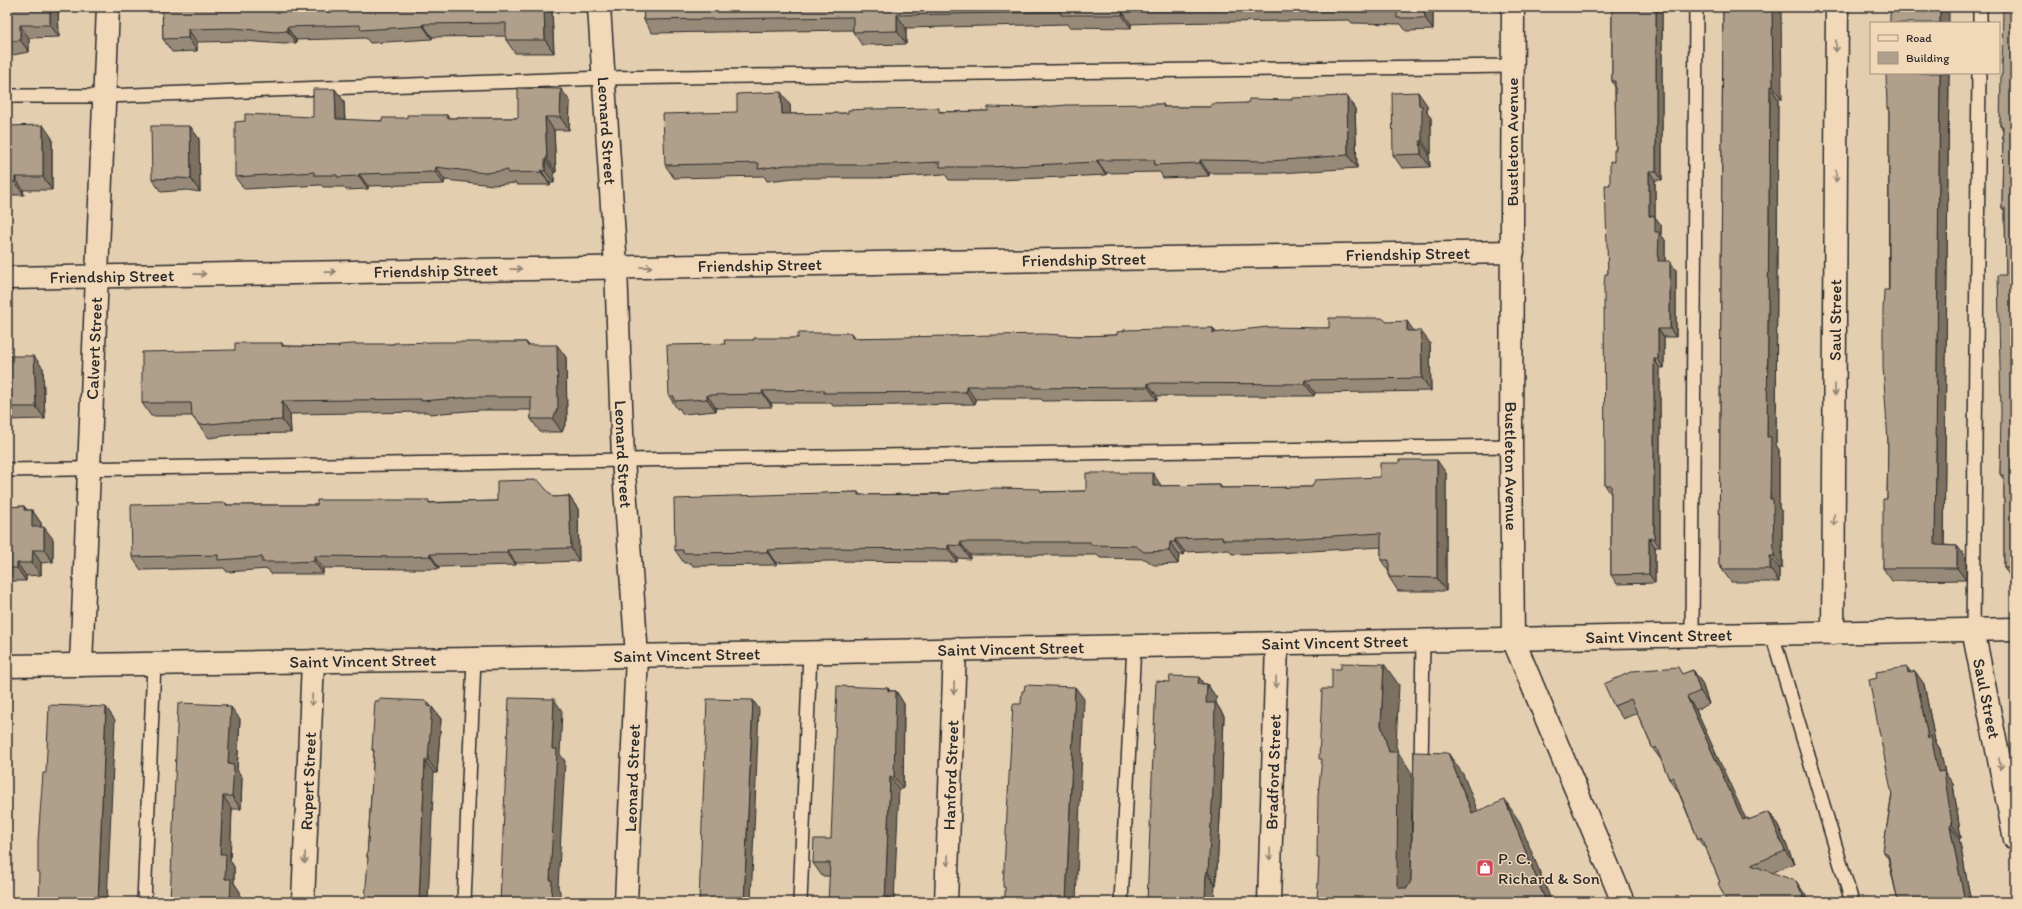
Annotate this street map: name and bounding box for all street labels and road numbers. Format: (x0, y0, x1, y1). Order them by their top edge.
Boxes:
street label: Leonard Street (594, 76, 621, 185)
street label: Bustleton Avenue (1502, 77, 1522, 207)
street label: Friendship Street (1345, 243, 1470, 265)
street label: Friendship Street (1021, 248, 1146, 270)
street label: Friendship Street (697, 254, 822, 276)
street label: Friendship Street (374, 260, 498, 282)
street label: Friendship Street (50, 265, 174, 287)
street label: Saul Street (1825, 279, 1845, 361)
street label: Calvert Street (82, 296, 106, 400)
street label: Leonard Street (611, 400, 636, 509)
street label: Bustleton Avenue (1501, 401, 1522, 531)
street label: Saint Vincent Street (1585, 625, 1732, 647)
street label: Saint Vincent Street (1261, 631, 1408, 654)
street label: Saint Vincent Street (937, 637, 1084, 660)
street label: Saint Vincent Street (613, 643, 761, 666)
street label: Saint Vincent Street (289, 650, 437, 672)
street label: Saul Street (1969, 657, 2005, 741)
street label: Bradford Street (1261, 713, 1285, 830)
street label: Hanford Street (939, 719, 962, 831)
street label: Leonard Street (620, 724, 644, 832)
street label: Rupert Street (296, 732, 320, 831)

